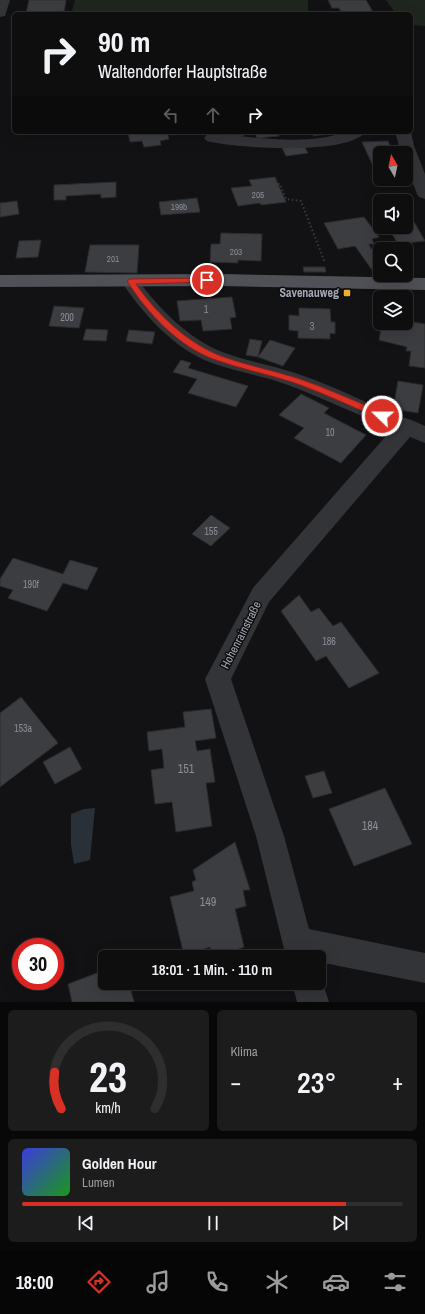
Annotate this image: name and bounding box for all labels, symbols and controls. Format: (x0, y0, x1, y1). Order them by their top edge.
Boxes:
text: 90 m (98, 23, 150, 61)
icon: right (32, 28, 84, 80)
text: Waltendorfer Hauptstraße (98, 59, 267, 84)
icon: left (160, 104, 182, 126)
icon: ahead (202, 104, 224, 126)
icon: right (244, 104, 266, 126)
north arrow (373, 146, 413, 186)
map controls (373, 146, 413, 330)
house number: 205 (252, 189, 264, 201)
button: sound (373, 194, 413, 234)
house number: 199b (171, 201, 187, 213)
button: search (373, 242, 413, 282)
house number: 203 (230, 246, 242, 258)
house number: 201 (107, 253, 119, 265)
pin (190, 263, 224, 297)
icon: arrive (196, 269, 218, 291)
place label: Savenauweg (279, 285, 339, 301)
marker: Savenauweg (342, 288, 352, 298)
button: layers (373, 290, 413, 330)
house number: 1 (204, 303, 209, 316)
house number: 200 (60, 311, 74, 324)
house number: 3 (310, 320, 315, 333)
position arrow (361, 395, 403, 437)
house number: 10 (325, 426, 335, 439)
house number: 155 (204, 525, 218, 538)
house number: 190f (23, 578, 40, 591)
street label: Hohenrainstraße (217, 598, 265, 672)
house number: 186 (322, 635, 336, 648)
house number: 153a (14, 722, 33, 735)
house number: 151 (178, 761, 195, 777)
house number: 184 (362, 818, 379, 834)
house number: 149 (200, 894, 216, 910)
speed limit sign: 30 (12, 938, 64, 990)
text: 18:01 · 1 Min. · 110 m (152, 959, 272, 980)
text: Klima (231, 1043, 258, 1060)
text: 23 (89, 1048, 127, 1104)
text: 23° (297, 1062, 336, 1102)
text: − (231, 1067, 241, 1097)
text: + (392, 1067, 403, 1097)
text: km/h (96, 1097, 121, 1116)
text: Golden Hour (82, 1153, 157, 1174)
text: Lumen (82, 1174, 115, 1191)
icon: previous (75, 1212, 97, 1234)
icon: pause (202, 1212, 224, 1234)
icon: next (329, 1212, 351, 1234)
icon: directions (85, 1268, 113, 1296)
icon: music (144, 1268, 172, 1296)
icon: phone (203, 1268, 231, 1296)
icon: climate (263, 1268, 291, 1296)
icon: car (322, 1268, 350, 1296)
icon: filters (381, 1268, 409, 1296)
text: 18:00 (16, 1270, 53, 1295)

